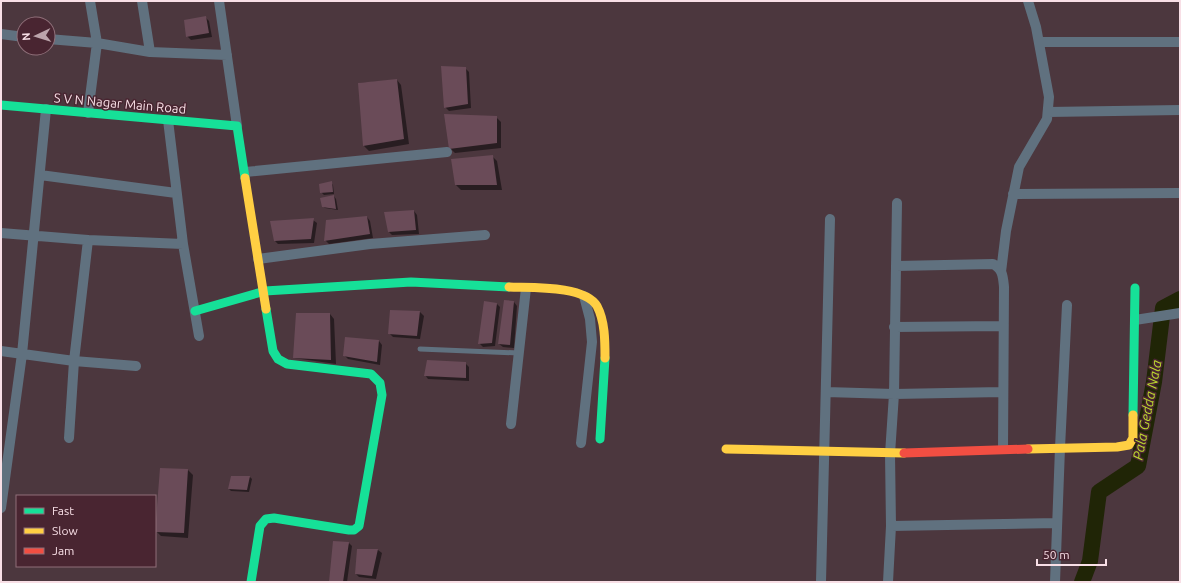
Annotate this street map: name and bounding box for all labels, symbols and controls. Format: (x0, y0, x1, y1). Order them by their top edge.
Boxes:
north arrow (16, 16, 56, 56)
text: N (20, 32, 32, 41)
street label: S V N Nagar Main Road (53, 90, 187, 116)
water label: Pala Gedda Nala (1129, 358, 1165, 461)
legend (16, 495, 156, 567)
text: Fast (52, 504, 74, 517)
text: Slow (52, 524, 78, 537)
scale bar (1037, 541, 1106, 567)
text: Jam (52, 544, 74, 557)
text: 50 m (1043, 548, 1070, 561)

